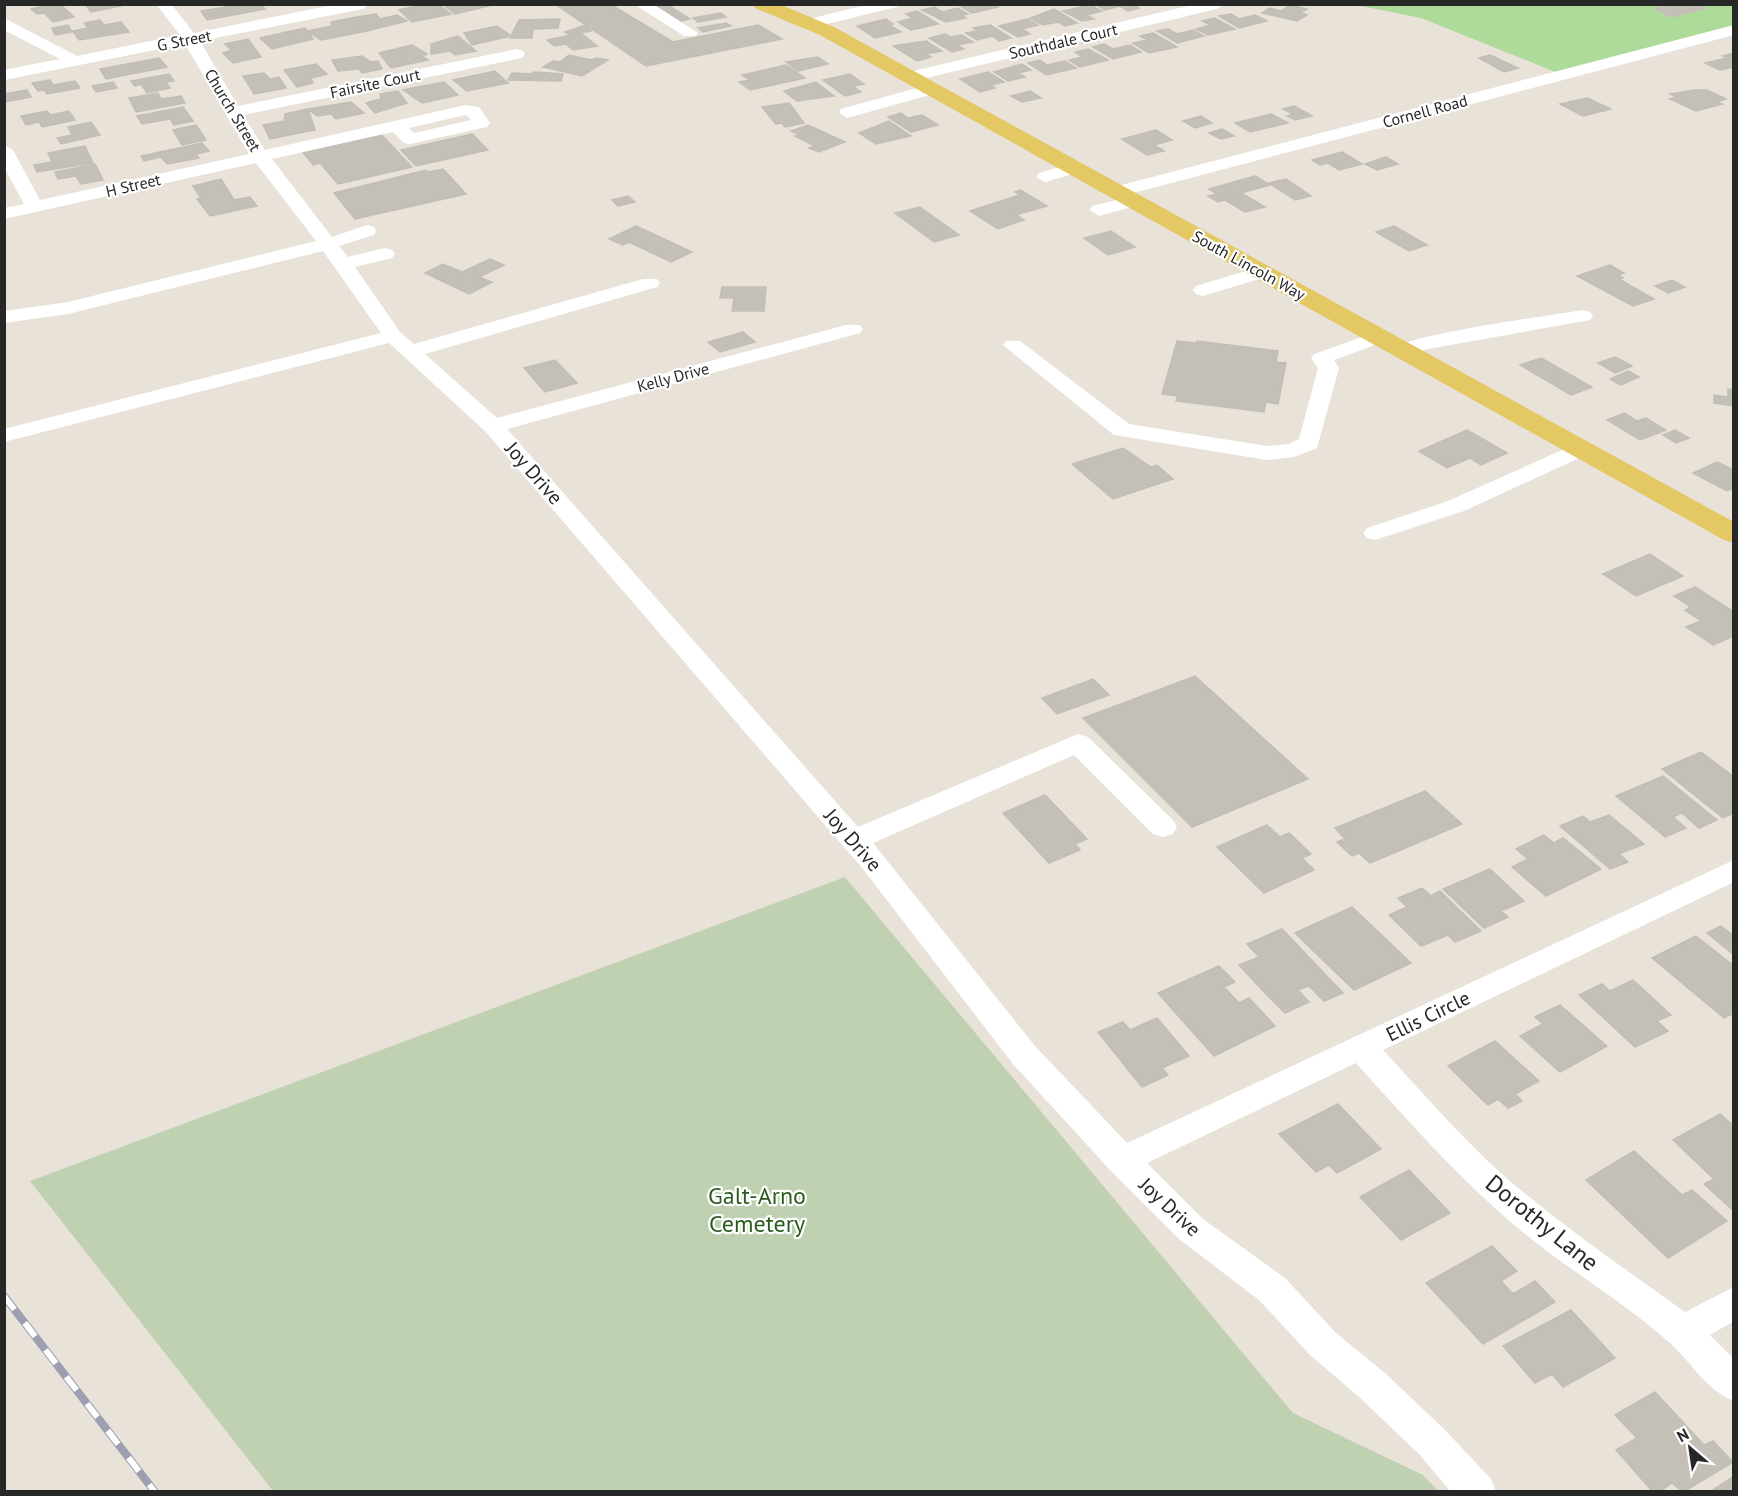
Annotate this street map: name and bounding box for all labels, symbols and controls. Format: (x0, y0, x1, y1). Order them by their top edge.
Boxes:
street label: Southdale Court (1007, 19, 1120, 63)
street label: G Street (155, 25, 213, 55)
street label: Fairsite Court (328, 64, 423, 102)
street label: Church Street (200, 65, 266, 156)
street label: Cornell Road (1380, 90, 1470, 132)
street label: H Street (104, 169, 163, 201)
street label: South Lincoln Way (1189, 226, 1310, 305)
street label: Kelly Drive (635, 358, 711, 396)
street label: Joy Drive (499, 435, 568, 510)
street label: Joy Drive (818, 802, 887, 877)
street label: Ellis Circle (1382, 985, 1474, 1047)
street label: Dorothy Lane (1479, 1168, 1605, 1278)
street label: Joy Drive (1133, 1171, 1206, 1242)
park label: Galt-Arno Cemetery (708, 1180, 806, 1239)
north arrow (1660, 1418, 1720, 1478)
text: N (1673, 1424, 1692, 1446)

